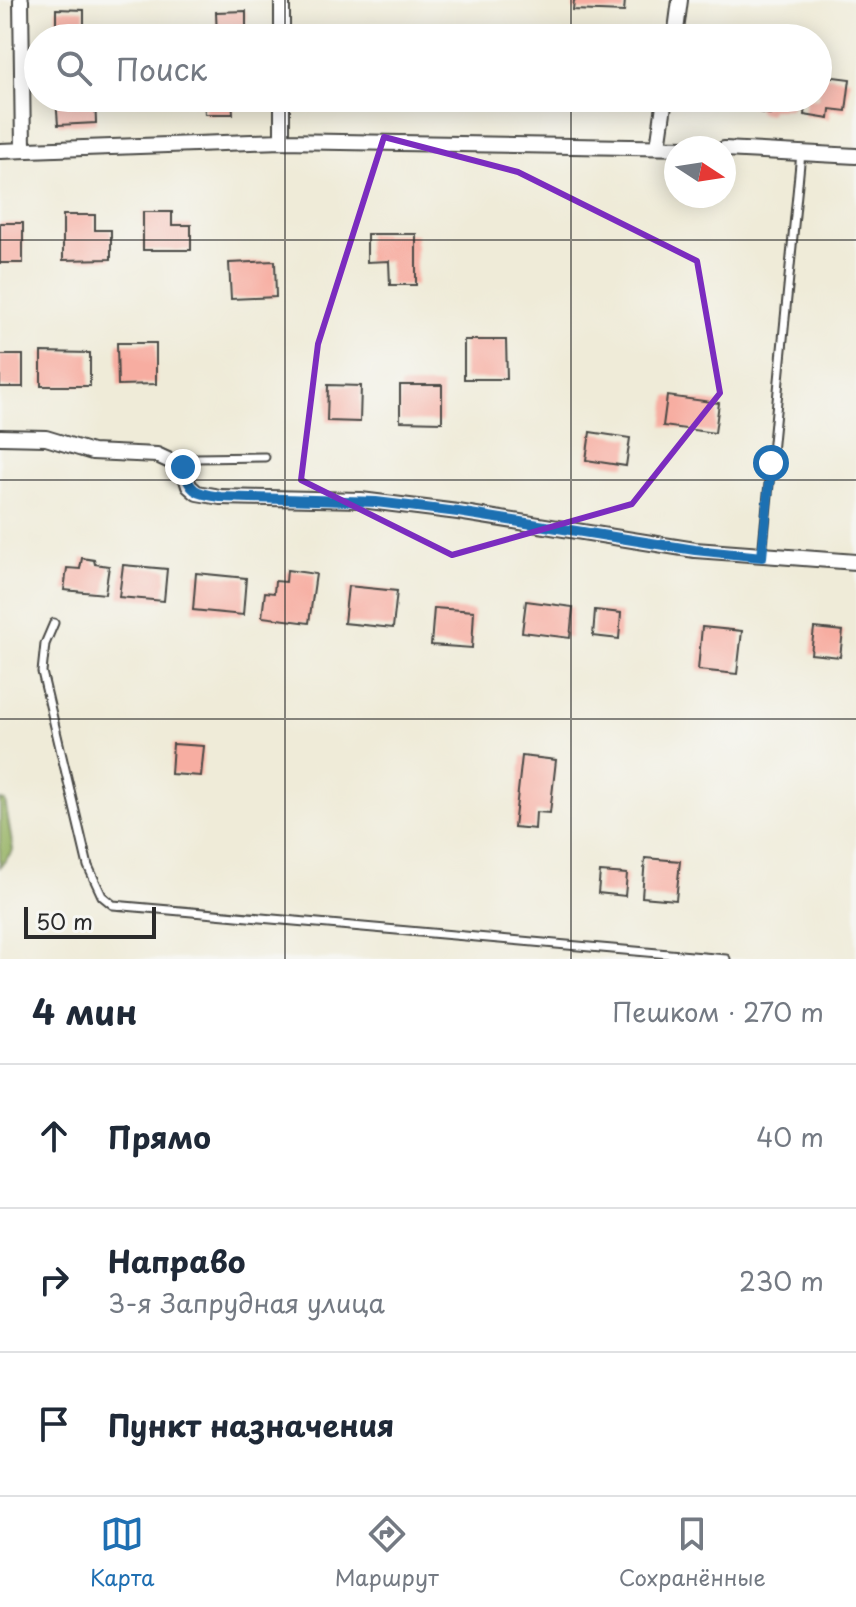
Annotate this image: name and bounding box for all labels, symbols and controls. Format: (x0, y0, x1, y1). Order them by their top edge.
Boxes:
search box (24, 24, 832, 112)
icon: search (52, 46, 96, 90)
text: Поиск (116, 46, 207, 91)
north arrow (664, 136, 736, 208)
route start (753, 445, 789, 481)
route end (165, 449, 201, 485)
scale bar (24, 903, 156, 939)
text: 50 m (36, 904, 93, 937)
text: 4 мин (32, 985, 137, 1037)
text: Пешком · 270 m (612, 992, 824, 1031)
icon: ahead (32, 1114, 76, 1158)
text: Прямо (108, 1114, 211, 1159)
text: 40 m (756, 1117, 824, 1156)
text: Направо (108, 1238, 246, 1283)
icon: right (32, 1258, 76, 1302)
text: 230 m (739, 1261, 824, 1300)
text: 3-я Запрудная улица (108, 1283, 385, 1322)
icon: arrive (32, 1402, 76, 1446)
text: Пункт назначения (108, 1402, 394, 1447)
tab: Карта (90, 1512, 155, 1593)
tab: Маршрут (335, 1512, 439, 1593)
tab: Сохранённые (619, 1512, 766, 1593)

